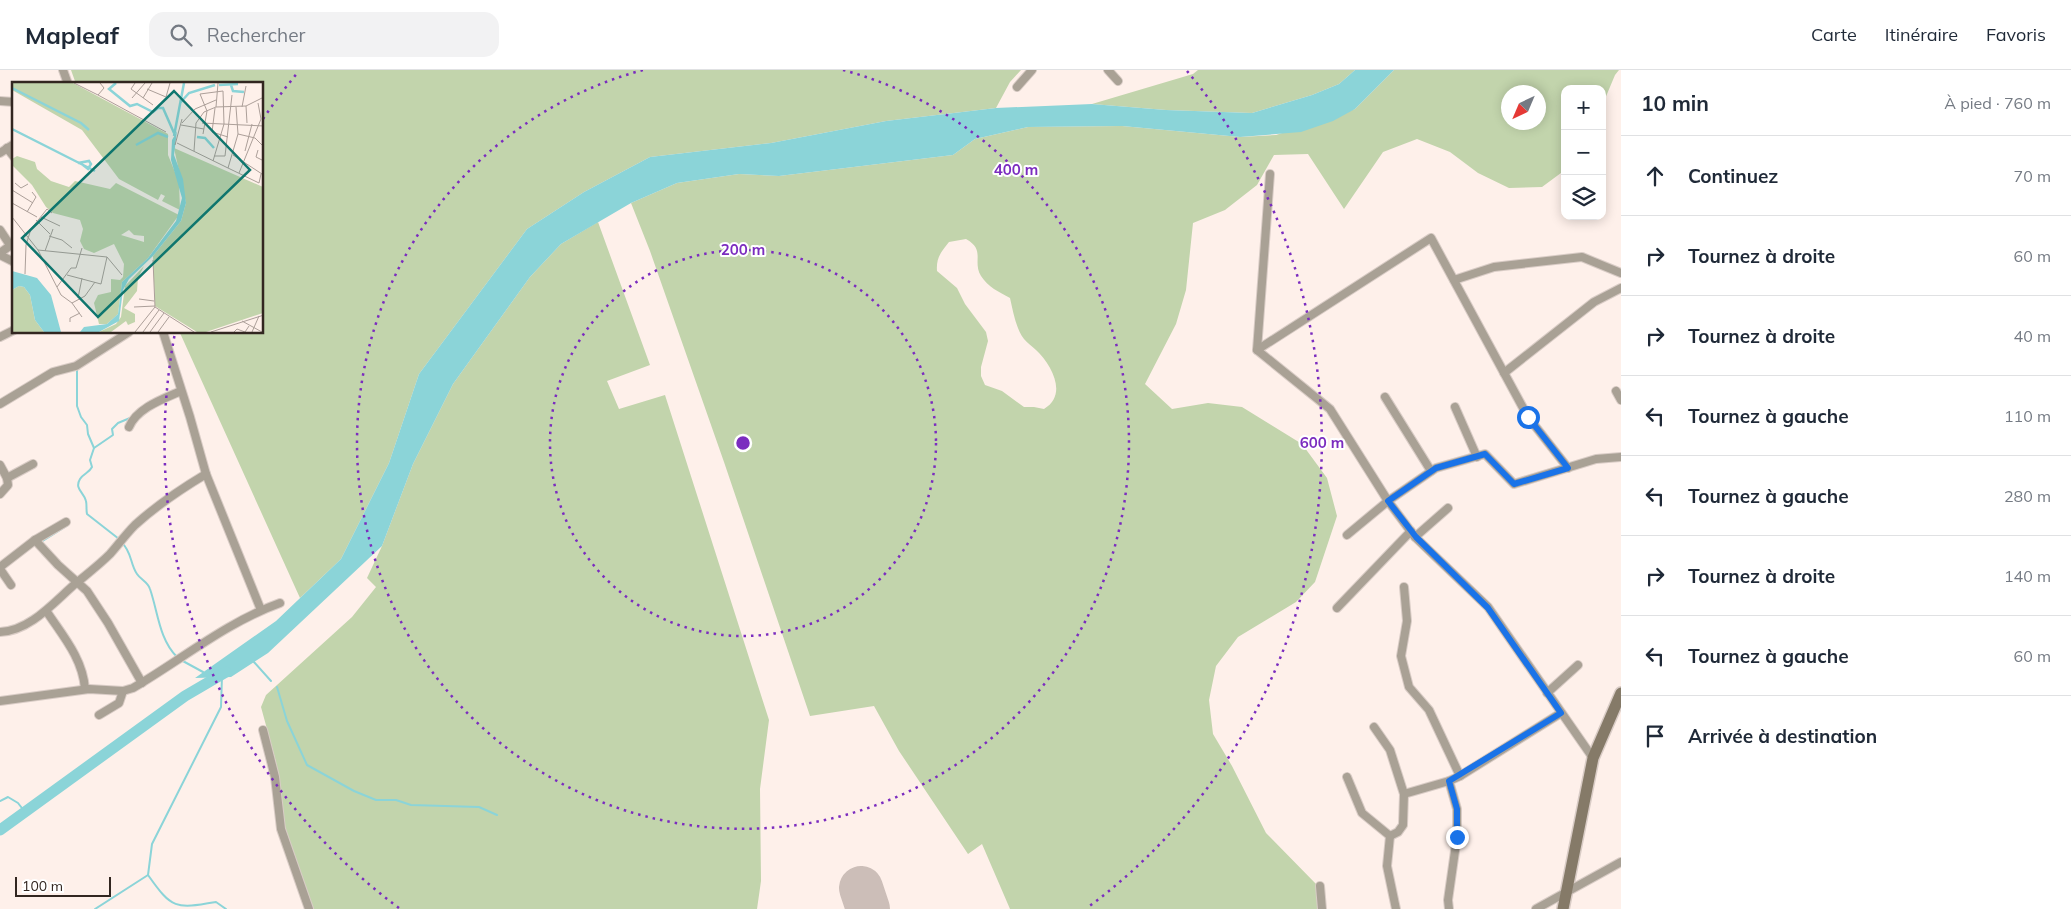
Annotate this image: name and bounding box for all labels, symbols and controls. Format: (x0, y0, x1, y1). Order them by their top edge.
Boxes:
search box (149, 12, 499, 57)
text: Mapleaf (25, 20, 119, 50)
icon: search (167, 21, 195, 49)
text: Rechercher (207, 23, 305, 47)
text: Carte (1811, 23, 1857, 46)
text: Itinéraire (1885, 23, 1958, 46)
text: Favoris (1986, 23, 2046, 46)
inset map (12, 82, 264, 334)
north arrow (1501, 85, 1546, 130)
map controls (1561, 85, 1606, 220)
button: + (1561, 85, 1606, 130)
text: 10 min (1641, 90, 1709, 116)
text: À pied · 760 m (1944, 93, 2051, 113)
button: − (1561, 130, 1606, 175)
text: 400 m (994, 160, 1038, 179)
icon: ahead (1641, 162, 1669, 190)
text: Continuez (1688, 164, 1778, 188)
text: 70 m (2014, 166, 2051, 186)
button: layers (1561, 175, 1606, 220)
text: 200 m (721, 240, 765, 259)
icon: right (1641, 242, 1669, 270)
text: Tournez à droite (1688, 244, 1835, 268)
text: 60 m (2014, 246, 2051, 266)
icon: right (1641, 322, 1669, 350)
text: Tournez à droite (1688, 324, 1835, 348)
text: 40 m (2014, 326, 2051, 346)
icon: left (1641, 402, 1669, 430)
text: Tournez à gauche (1688, 404, 1849, 428)
route start (1517, 406, 1540, 429)
text: 110 m (2004, 406, 2051, 426)
text: 600 m (1300, 433, 1344, 452)
centre of rings (734, 434, 752, 452)
icon: left (1641, 482, 1669, 510)
text: Tournez à gauche (1688, 484, 1849, 508)
text: 280 m (2004, 486, 2051, 506)
icon: right (1641, 562, 1669, 590)
text: Tournez à droite (1688, 564, 1835, 588)
text: 140 m (2004, 566, 2051, 586)
icon: left (1641, 642, 1669, 670)
text: Tournez à gauche (1688, 644, 1849, 668)
text: 60 m (2014, 646, 2051, 666)
icon: arrive (1641, 722, 1669, 750)
text: Arrivée à destination (1688, 724, 1877, 748)
route end (1446, 826, 1469, 849)
scale bar (15, 874, 111, 897)
text: 100 m (22, 877, 63, 895)

